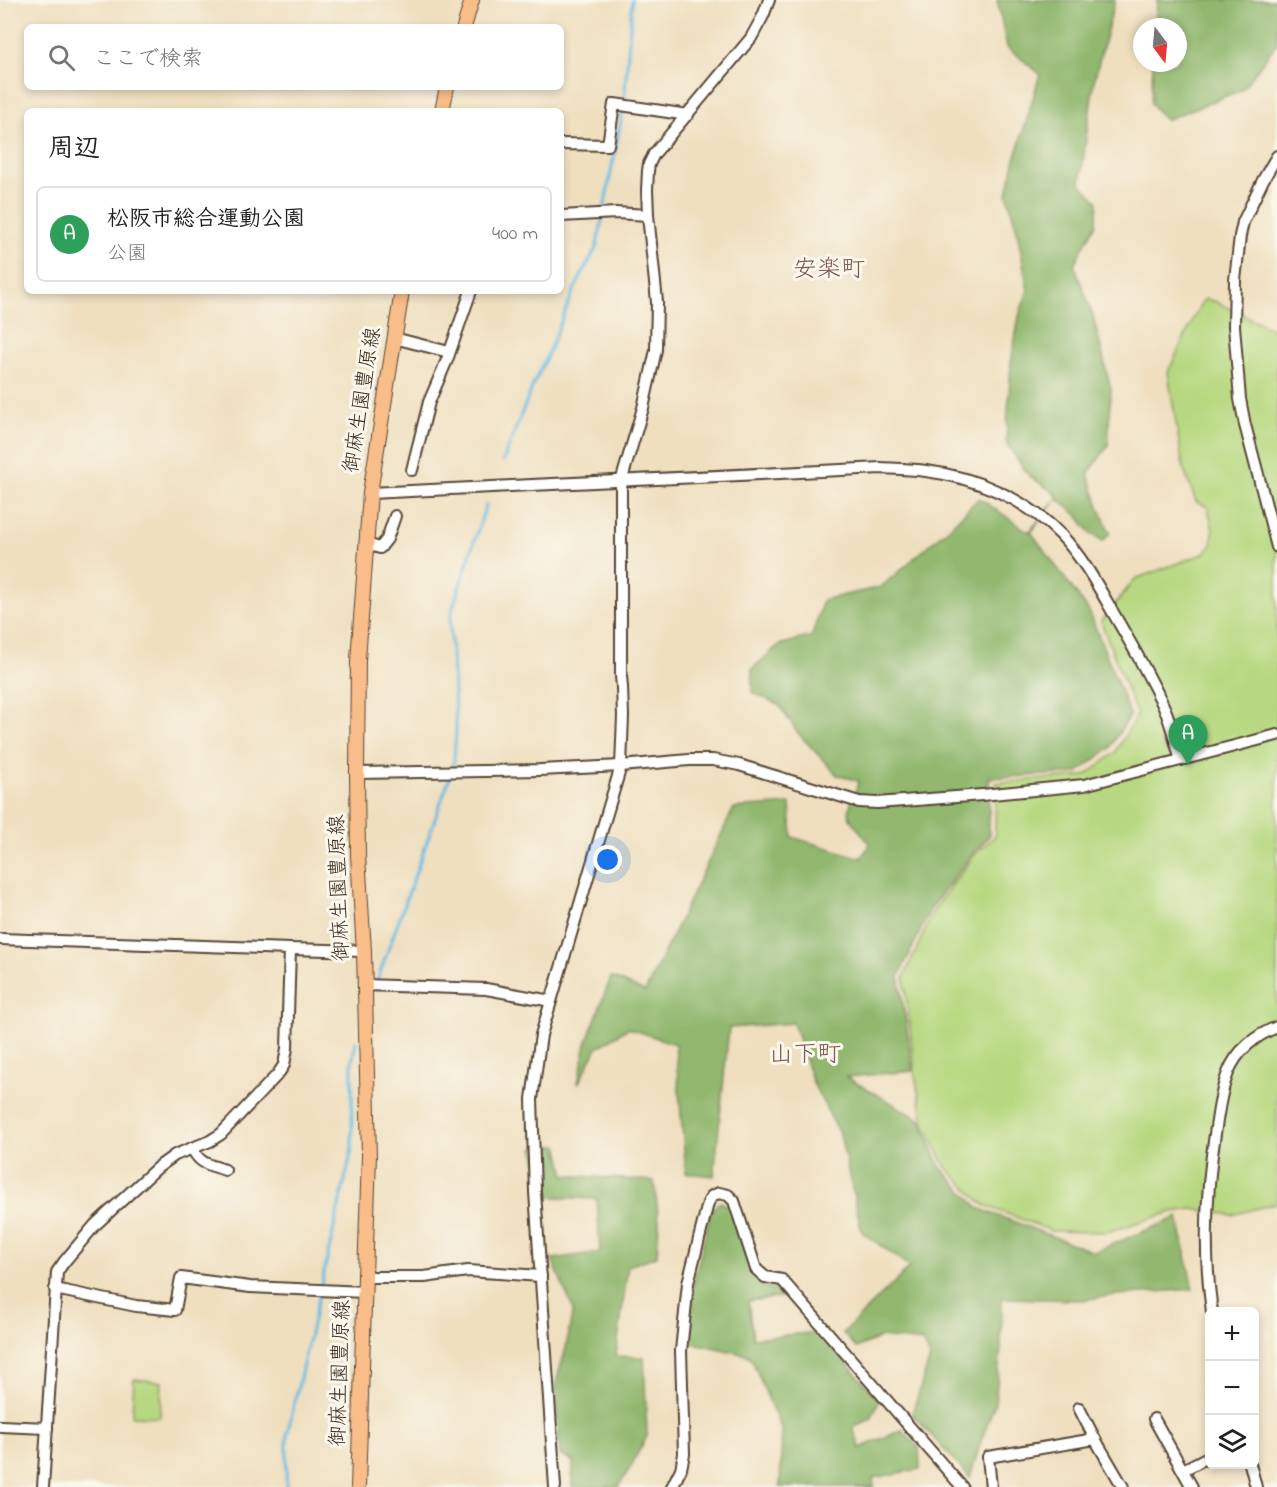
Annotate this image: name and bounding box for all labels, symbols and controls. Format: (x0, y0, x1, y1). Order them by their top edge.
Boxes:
north arrow (1133, 18, 1187, 72)
search box (24, 24, 564, 90)
icon: search (45, 41, 78, 74)
text: ここで検索 (93, 44, 203, 76)
text: 周辺 (48, 131, 100, 169)
text: 松阪市総合運動公園 (107, 204, 305, 236)
text: A (63, 220, 76, 249)
text: 400 m (492, 220, 538, 249)
text: 公園 (107, 240, 147, 269)
district label: 安楽町 (793, 253, 865, 288)
street label: 御麻生園豊原線 (337, 325, 389, 475)
pin: A (1168, 716, 1208, 765)
street label: 御麻生園豊原線 (322, 814, 358, 962)
your location (593, 845, 622, 874)
district label: 山下町 (769, 1038, 841, 1073)
street label: 御麻生園豊原線 (323, 1299, 359, 1447)
map controls (1205, 1307, 1259, 1469)
button: + (1205, 1307, 1259, 1361)
button: − (1205, 1361, 1259, 1415)
button: layers (1205, 1415, 1259, 1469)

